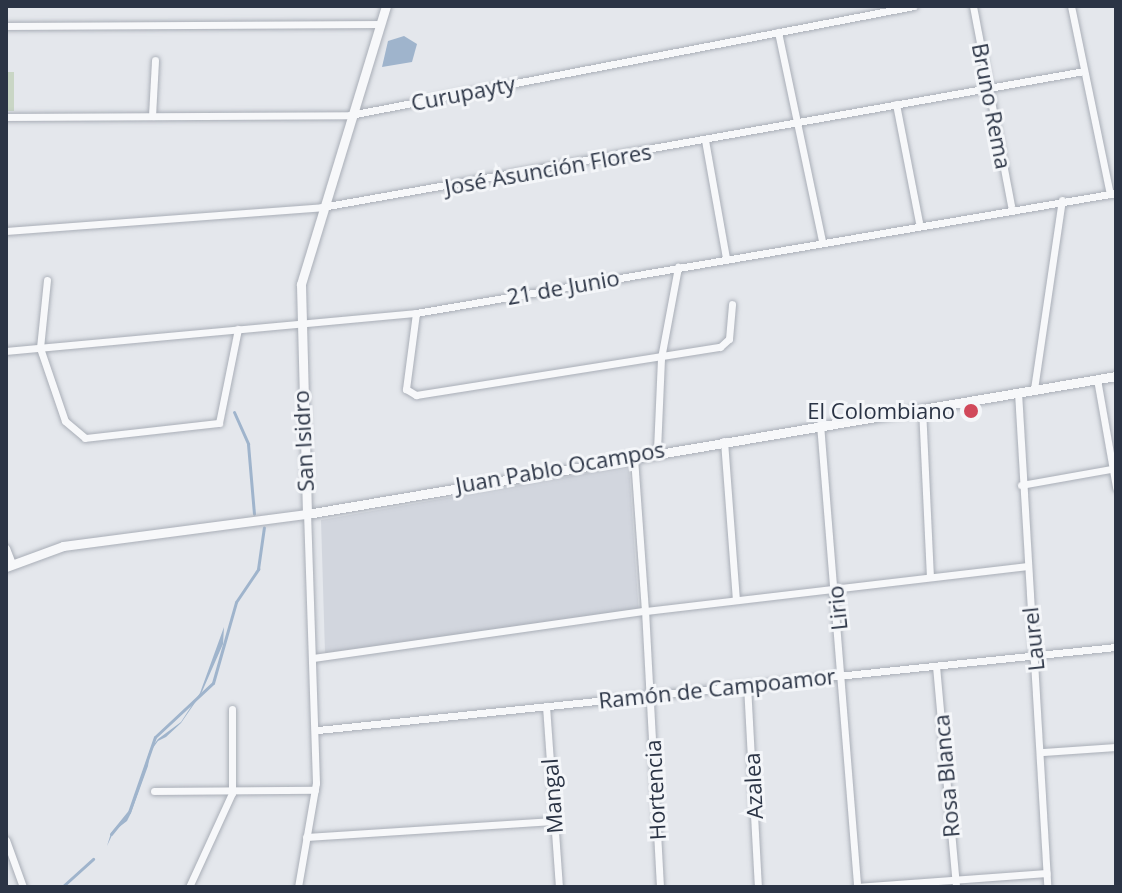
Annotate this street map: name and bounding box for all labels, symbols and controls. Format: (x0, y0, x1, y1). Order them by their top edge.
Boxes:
street label: Bruno Rema (967, 41, 1017, 171)
street label: Curupayty (409, 70, 517, 116)
street label: José Asunción Flores (443, 138, 653, 200)
street label: 21 de Junio (505, 264, 621, 310)
street label: San Isidro (287, 390, 319, 492)
place label: El Colombiano (807, 398, 955, 424)
marker: El Colombiano (962, 402, 980, 420)
street label: Juan Pablo Ocampos (453, 436, 667, 498)
street label: Lirio (822, 584, 852, 632)
street label: Laurel (1017, 606, 1049, 672)
street label: Ramón de Campoamor (597, 662, 837, 714)
street label: Rosa Blanca (927, 713, 965, 839)
street label: Hortencia (639, 739, 671, 841)
street label: Azalea (738, 752, 768, 820)
street label: Mangal (536, 758, 568, 834)

